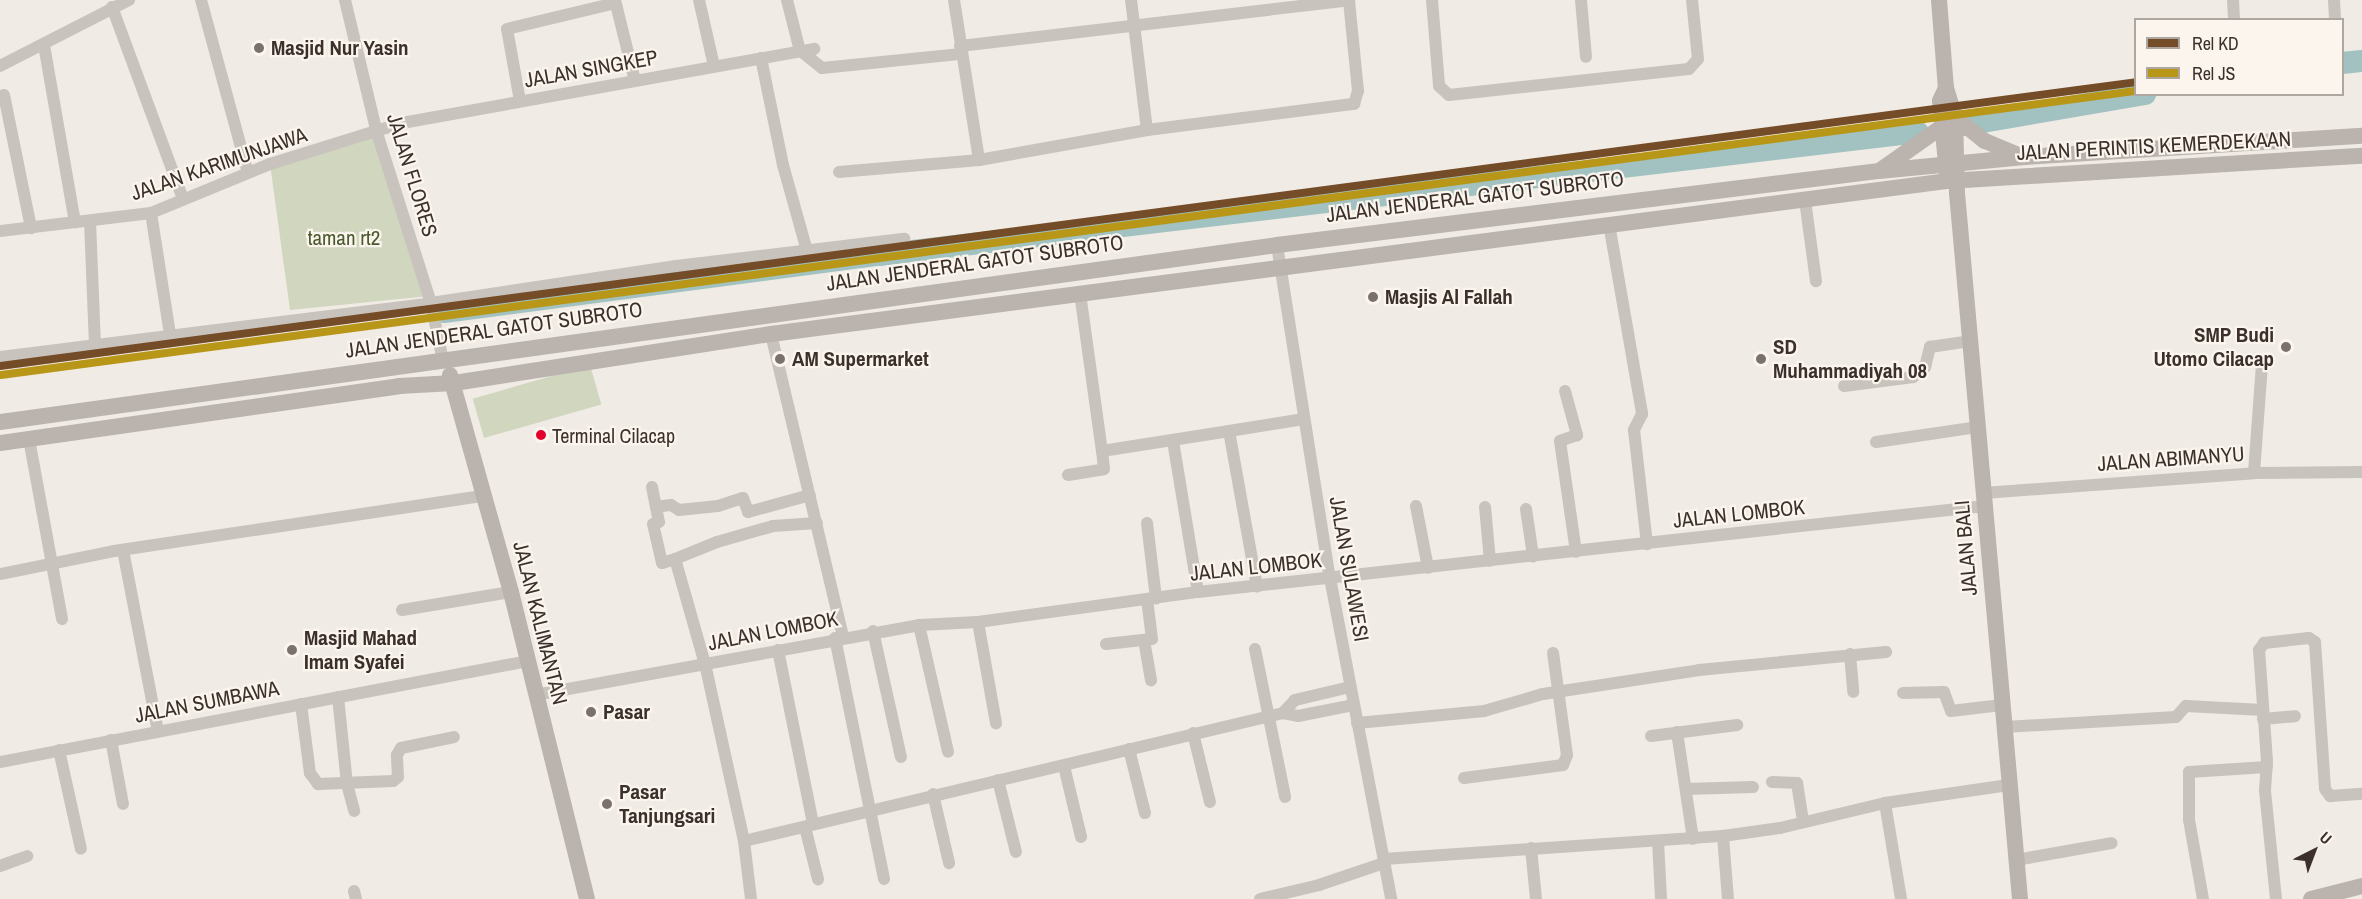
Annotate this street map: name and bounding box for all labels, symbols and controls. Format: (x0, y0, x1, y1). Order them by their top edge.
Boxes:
legend (2134, 18, 2344, 96)
text: Rel KD (2192, 31, 2239, 56)
place label: Masjid Nur Yasin (271, 35, 409, 61)
marker: Masjid Nur Yasin (252, 41, 266, 55)
street label: JALAN SINGKEP (522, 45, 660, 93)
text: Rel JS (2192, 61, 2235, 86)
street label: JALAN FLORES (381, 110, 443, 240)
street label: JALAN KARIMUNJAWA (128, 122, 310, 206)
street label: JALAN PERINTIS KEMERDEKAAN (2016, 126, 2292, 166)
street label: JALAN JENDERAL GATOT SUBROTO (1324, 166, 1626, 228)
park label: taman rt2 (308, 225, 380, 251)
street label: JALAN JENDERAL GATOT SUBROTO (824, 230, 1126, 296)
place label: Masjis Al Fallah (1385, 284, 1513, 310)
marker: Masjis Al Fallah (1366, 290, 1380, 304)
street label: JALAN JENDERAL GATOT SUBROTO (343, 297, 645, 363)
place label: SMP Budi Utomo Cilacap (2153, 322, 2274, 372)
place label: SD Muhammadiyah 08 (1773, 334, 1927, 384)
marker: SMP Budi Utomo Cilacap (2279, 340, 2293, 354)
place label: AM Supermarket (792, 346, 929, 372)
marker: AM Supermarket (773, 352, 787, 366)
marker: SD Muhammadiyah 08 (1754, 352, 1768, 366)
place label: Terminal Cilacap (552, 423, 675, 447)
marker: Terminal Cilacap (535, 429, 547, 441)
street label: JALAN ABIMANYU (2096, 441, 2246, 477)
street label: JALAN SULAWESI (1324, 495, 1374, 643)
street label: JALAN LOMBOK (1672, 495, 1806, 533)
street label: JALAN BALI (1949, 499, 1983, 597)
street label: JALAN KALIMANTAN (508, 539, 572, 707)
street label: JALAN LOMBOK (1189, 548, 1323, 586)
street label: JALAN LOMBOK (706, 606, 840, 656)
place label: Masjid Mahad Imam Syafei (304, 625, 417, 675)
marker: Masjid Mahad Imam Syafei (285, 643, 299, 657)
street label: JALAN SUMBAWA (133, 676, 281, 728)
place label: Pasar (603, 699, 650, 725)
marker: Pasar (584, 705, 598, 719)
place label: Pasar Tanjungsari (619, 779, 715, 829)
marker: Pasar Tanjungsari (600, 797, 614, 811)
north arrow (2284, 821, 2344, 881)
text: U (2315, 826, 2337, 849)

